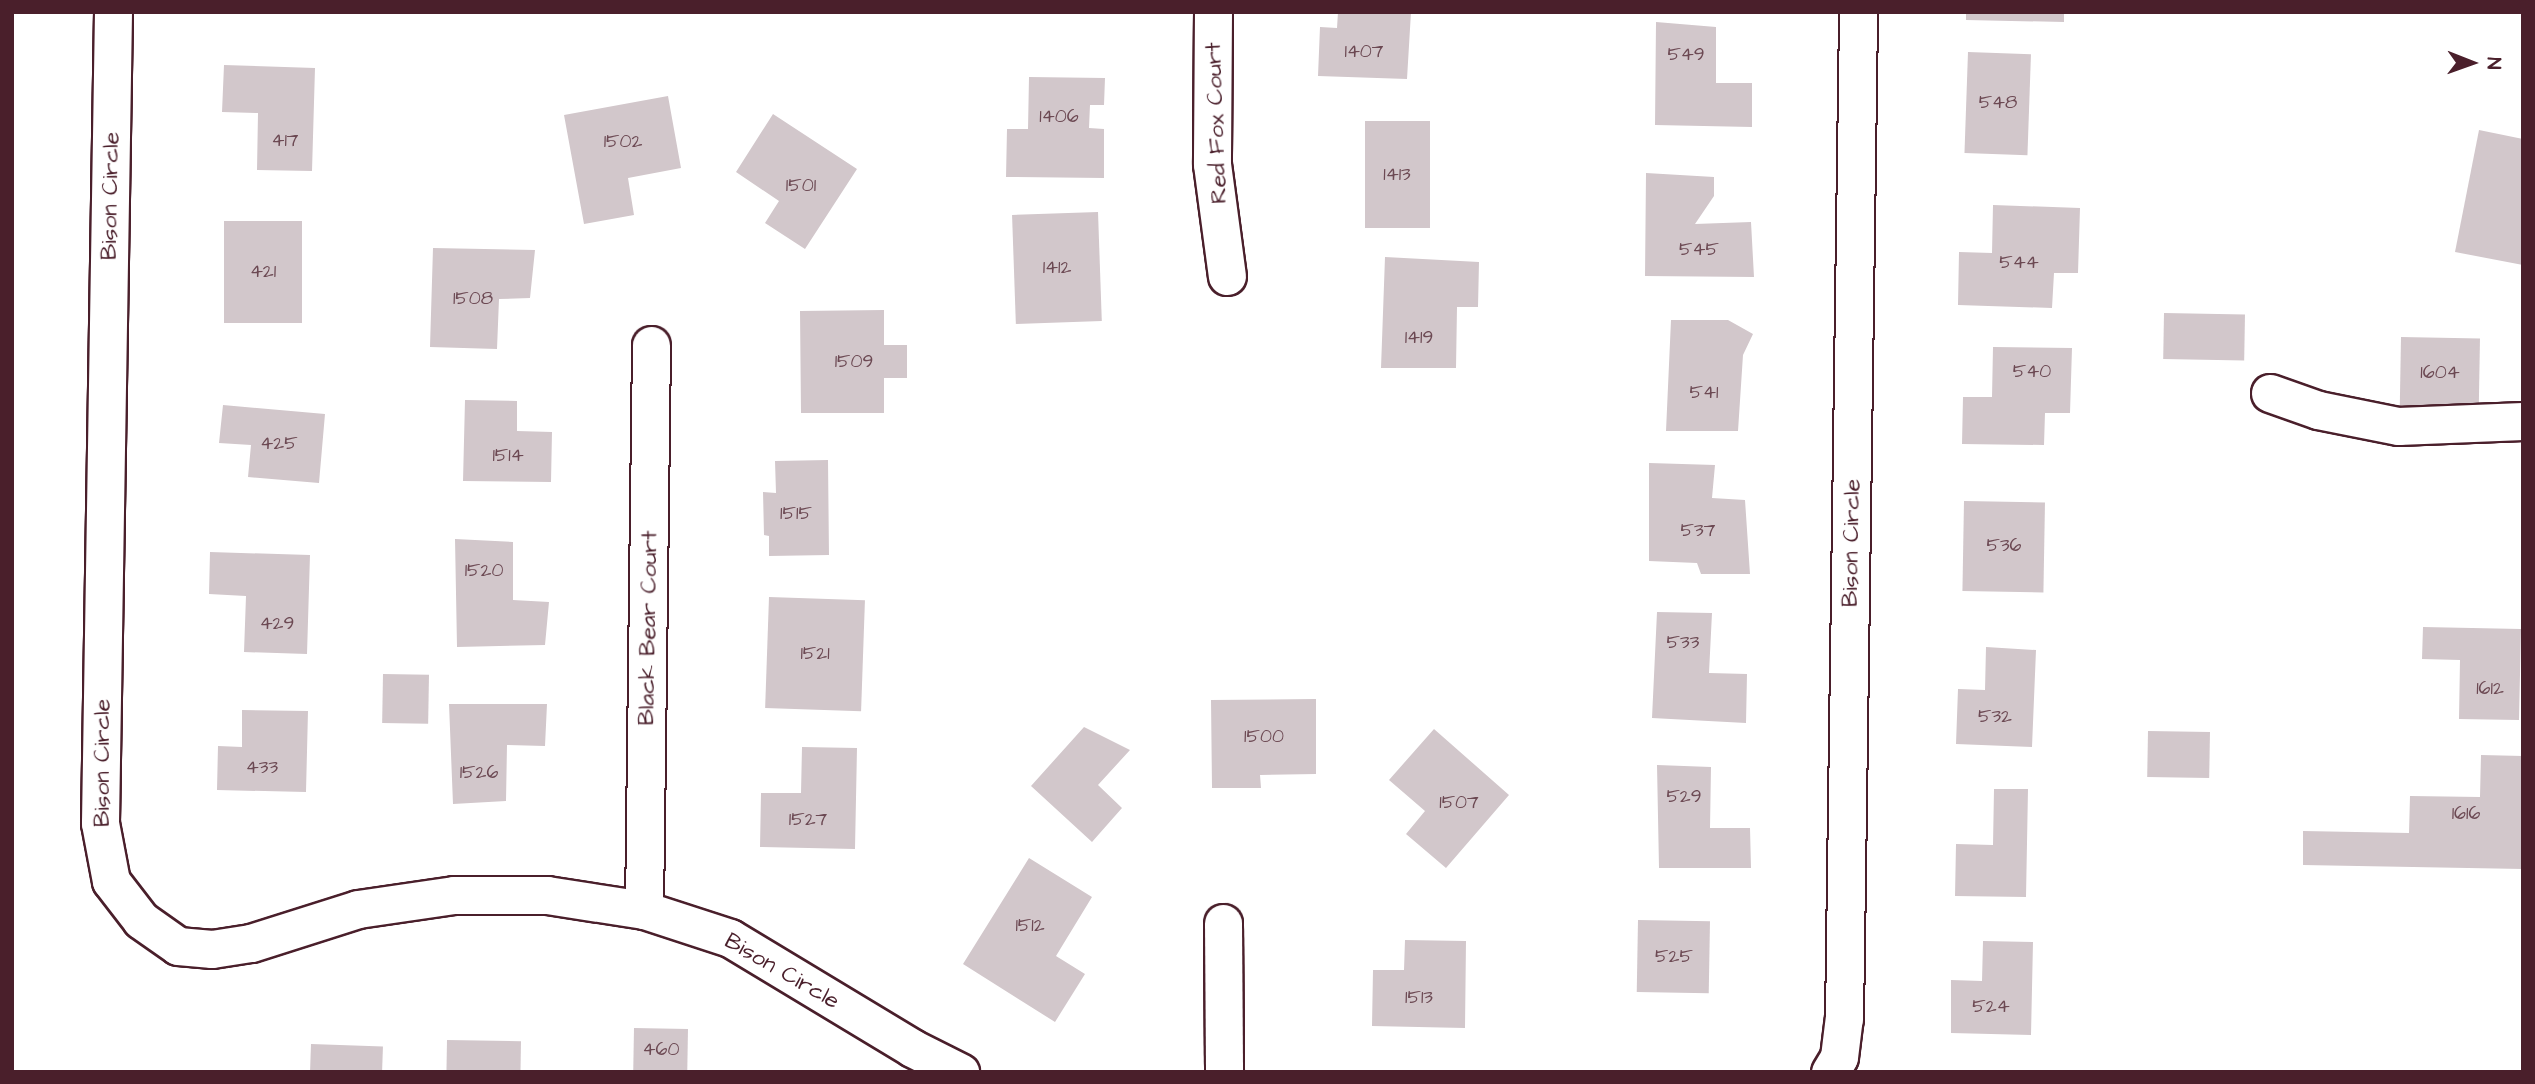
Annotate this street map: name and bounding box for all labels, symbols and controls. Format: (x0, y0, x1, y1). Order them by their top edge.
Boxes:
north arrow (2437, 28, 2507, 98)
house number: 1407 (1344, 41, 1384, 63)
street label: Red Fox Court (1199, 42, 1233, 204)
house number: 549 (1667, 44, 1705, 66)
text: N (2480, 57, 2507, 70)
house number: 548 (1979, 92, 2017, 114)
house number: 1406 (1039, 106, 1079, 128)
house number: 417 (271, 130, 299, 152)
house number: 1502 (604, 131, 642, 153)
street label: Bison Circle (95, 132, 125, 260)
house number: 1413 (1383, 164, 1411, 186)
house number: 1501 (786, 175, 816, 197)
house number: 545 (1679, 239, 1719, 261)
house number: 544 (1999, 252, 2039, 274)
house number: 1412 (1043, 257, 1071, 279)
house number: 421 (250, 261, 276, 283)
house number: 1508 (453, 288, 493, 310)
house number: 1419 (1405, 327, 1433, 349)
house number: 1509 (835, 351, 873, 373)
house number: 540 (2013, 361, 2051, 383)
house number: 1604 (2420, 362, 2460, 384)
house number: 541 (1690, 382, 1718, 404)
house number: 425 (260, 433, 298, 455)
house number: 1514 (492, 445, 524, 467)
street label: Bison Circle (1836, 479, 1866, 607)
house number: 1515 (780, 503, 812, 525)
house number: 537 (1681, 520, 1715, 542)
street label: Black Bear Court (633, 530, 663, 726)
house number: 536 (1986, 535, 2022, 557)
house number: 1520 (465, 560, 503, 582)
house number: 429 (260, 613, 294, 635)
house number: 533 (1667, 632, 1699, 654)
house number: 1521 (800, 643, 830, 665)
house number: 1612 (2476, 678, 2504, 700)
street label: Bison Circle (88, 699, 116, 827)
house number: 532 (1978, 706, 2012, 728)
house number: 1500 (1244, 726, 1284, 748)
house number: 433 (246, 757, 278, 779)
house number: 1526 (460, 762, 498, 784)
house number: 529 (1666, 786, 1702, 808)
house number: 1507 (1439, 792, 1479, 814)
house number: 1616 (2452, 803, 2480, 825)
house number: 1527 (789, 809, 827, 831)
house number: 1512 (1015, 915, 1045, 937)
street label: Bison Circle (720, 927, 844, 1015)
house number: 525 (1655, 946, 1693, 968)
house number: 1513 (1405, 987, 1433, 1009)
house number: 524 (1972, 996, 2010, 1018)
house number: 460 (643, 1039, 679, 1061)

